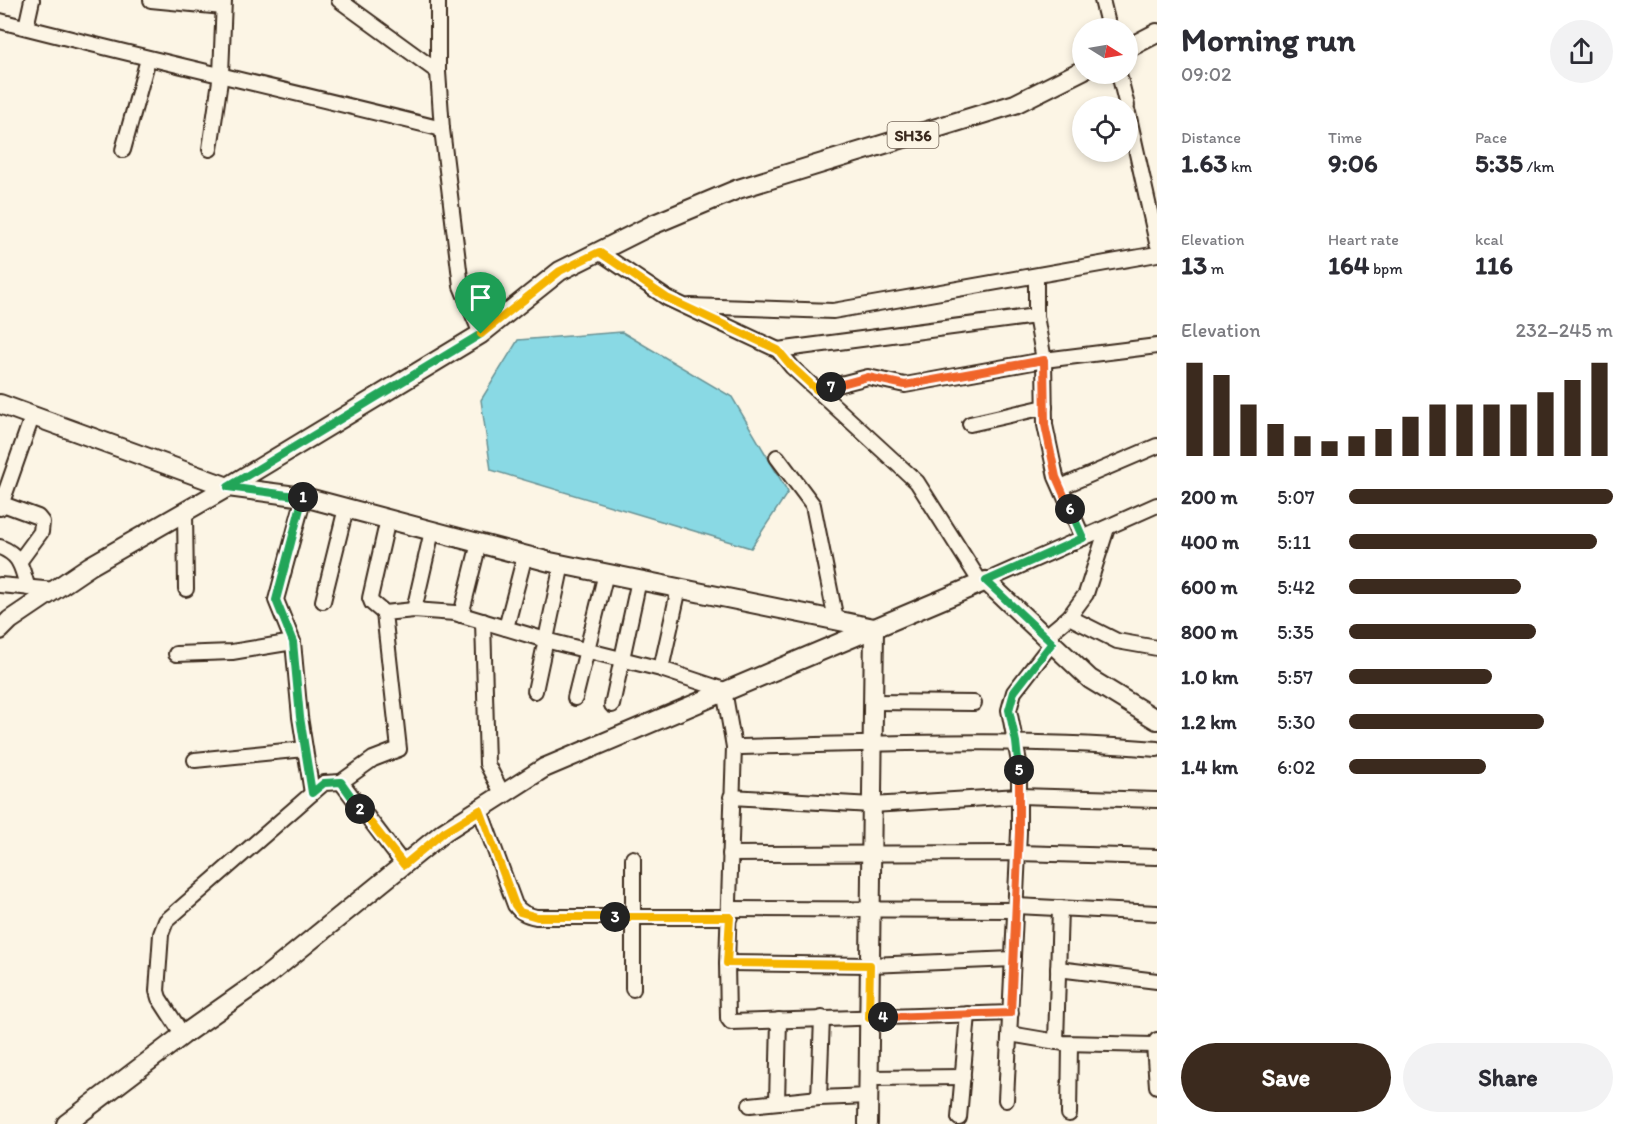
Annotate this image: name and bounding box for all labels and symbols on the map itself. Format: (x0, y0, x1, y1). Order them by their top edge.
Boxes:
north arrow (1072, 18, 1138, 84)
road number: SH36 (888, 122, 938, 148)
pin (455, 272, 506, 334)
pin: 7 (816, 372, 846, 402)
pin: 1 (288, 482, 318, 512)
pin: 6 (1055, 494, 1085, 524)
pin: 5 (1004, 755, 1034, 785)
pin: 2 (345, 794, 375, 824)
pin: 3 (600, 902, 630, 932)
pin: 4 (868, 1002, 898, 1032)

